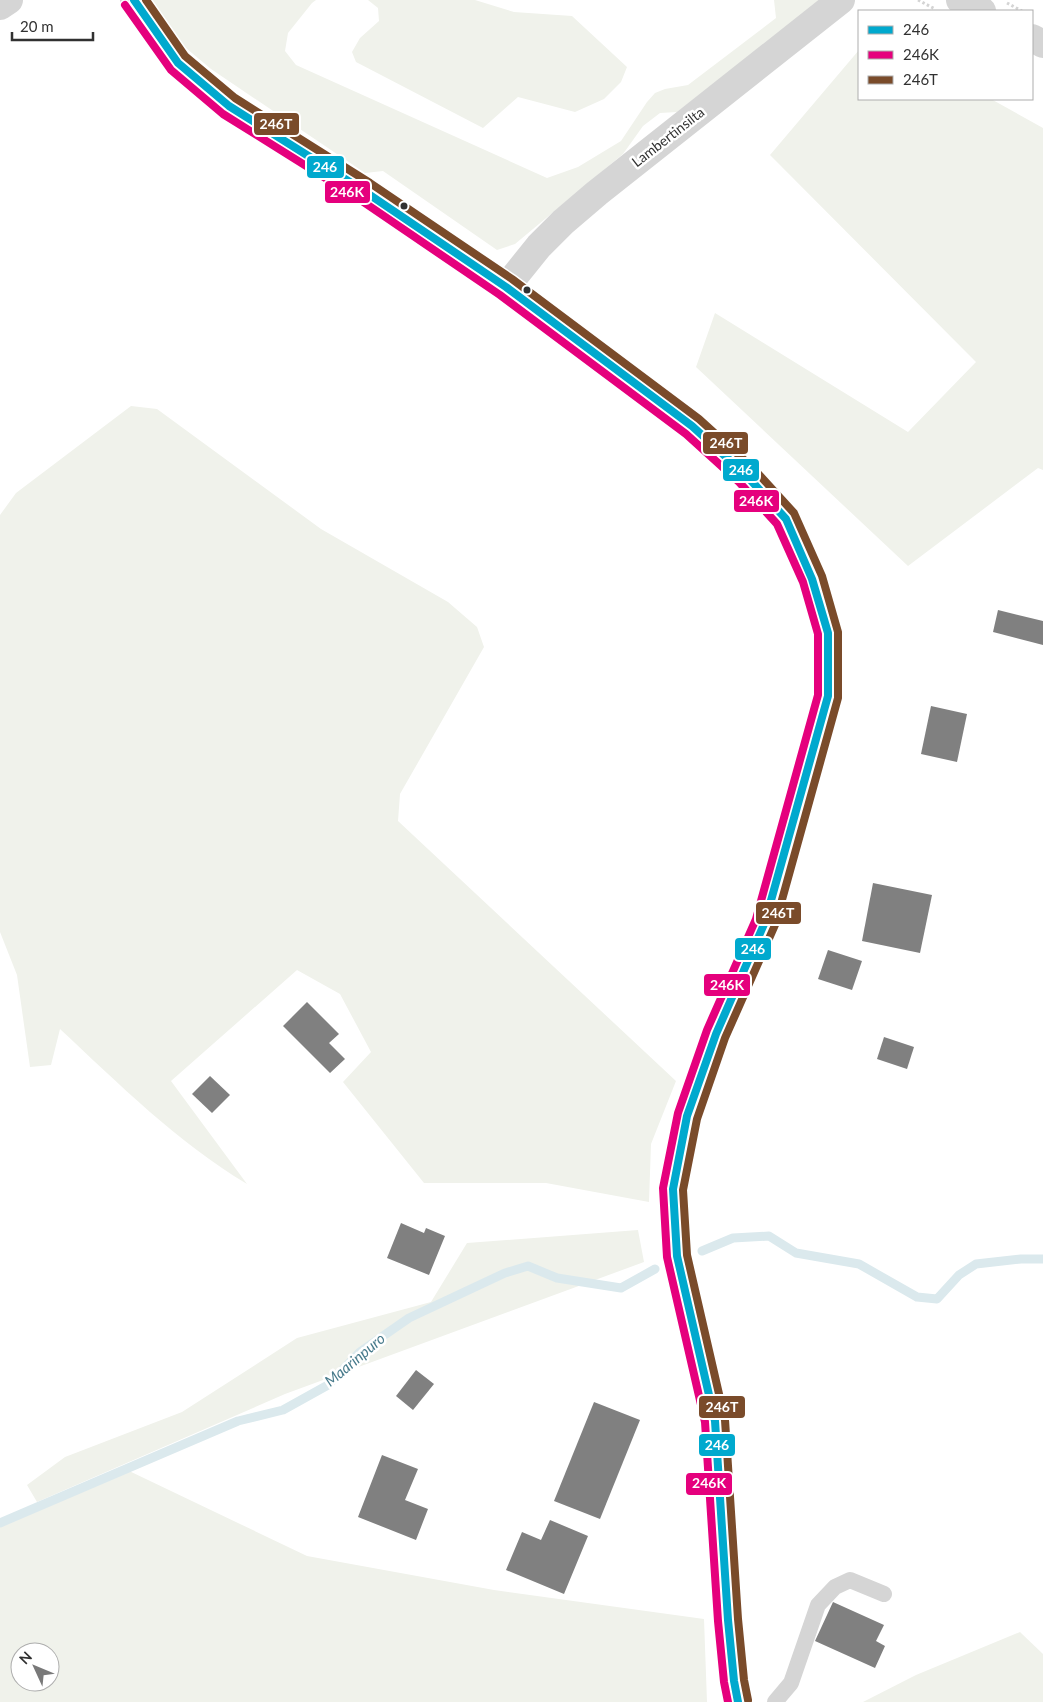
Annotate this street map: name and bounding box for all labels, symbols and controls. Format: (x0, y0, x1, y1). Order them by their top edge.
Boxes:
scale bar (12, 10, 94, 42)
legend (858, 10, 1033, 100)
text: 20 m (20, 17, 54, 35)
text: 246 (903, 20, 929, 38)
text: 246K (903, 45, 939, 63)
text: 246T (903, 70, 938, 88)
street label: Lambertinsilta (628, 103, 707, 170)
line badge: 246T (253, 112, 300, 136)
text: 246T (260, 115, 293, 132)
line badge: 246 (306, 155, 345, 179)
text: 246 (313, 158, 337, 175)
line badge: 246K (324, 180, 371, 204)
text: 246K (330, 183, 364, 200)
unlabelled marker (399, 201, 409, 211)
unlabelled marker (522, 285, 532, 295)
line badge: 246T (702, 431, 749, 455)
text: 246T (710, 434, 743, 451)
line badge: 246 (722, 458, 760, 482)
text: 246 (729, 461, 753, 478)
line badge: 246K (733, 489, 780, 513)
text: 246K (739, 492, 773, 509)
line badge: 246T (755, 901, 802, 925)
text: 246T (762, 904, 795, 921)
line badge: 246 (734, 937, 772, 961)
text: 246 (741, 940, 765, 957)
line badge: 246K (703, 973, 751, 997)
text: 246K (710, 976, 744, 993)
water label: Maarinpuro (321, 1329, 388, 1390)
line badge: 246T (698, 1395, 746, 1419)
text: 246T (706, 1398, 739, 1415)
line badge: 246 (698, 1433, 736, 1457)
text: 246 (705, 1436, 729, 1453)
line badge: 246K (685, 1472, 733, 1496)
text: 246K (692, 1474, 726, 1491)
north arrow (10, 1642, 60, 1692)
text: N (15, 1648, 35, 1667)

